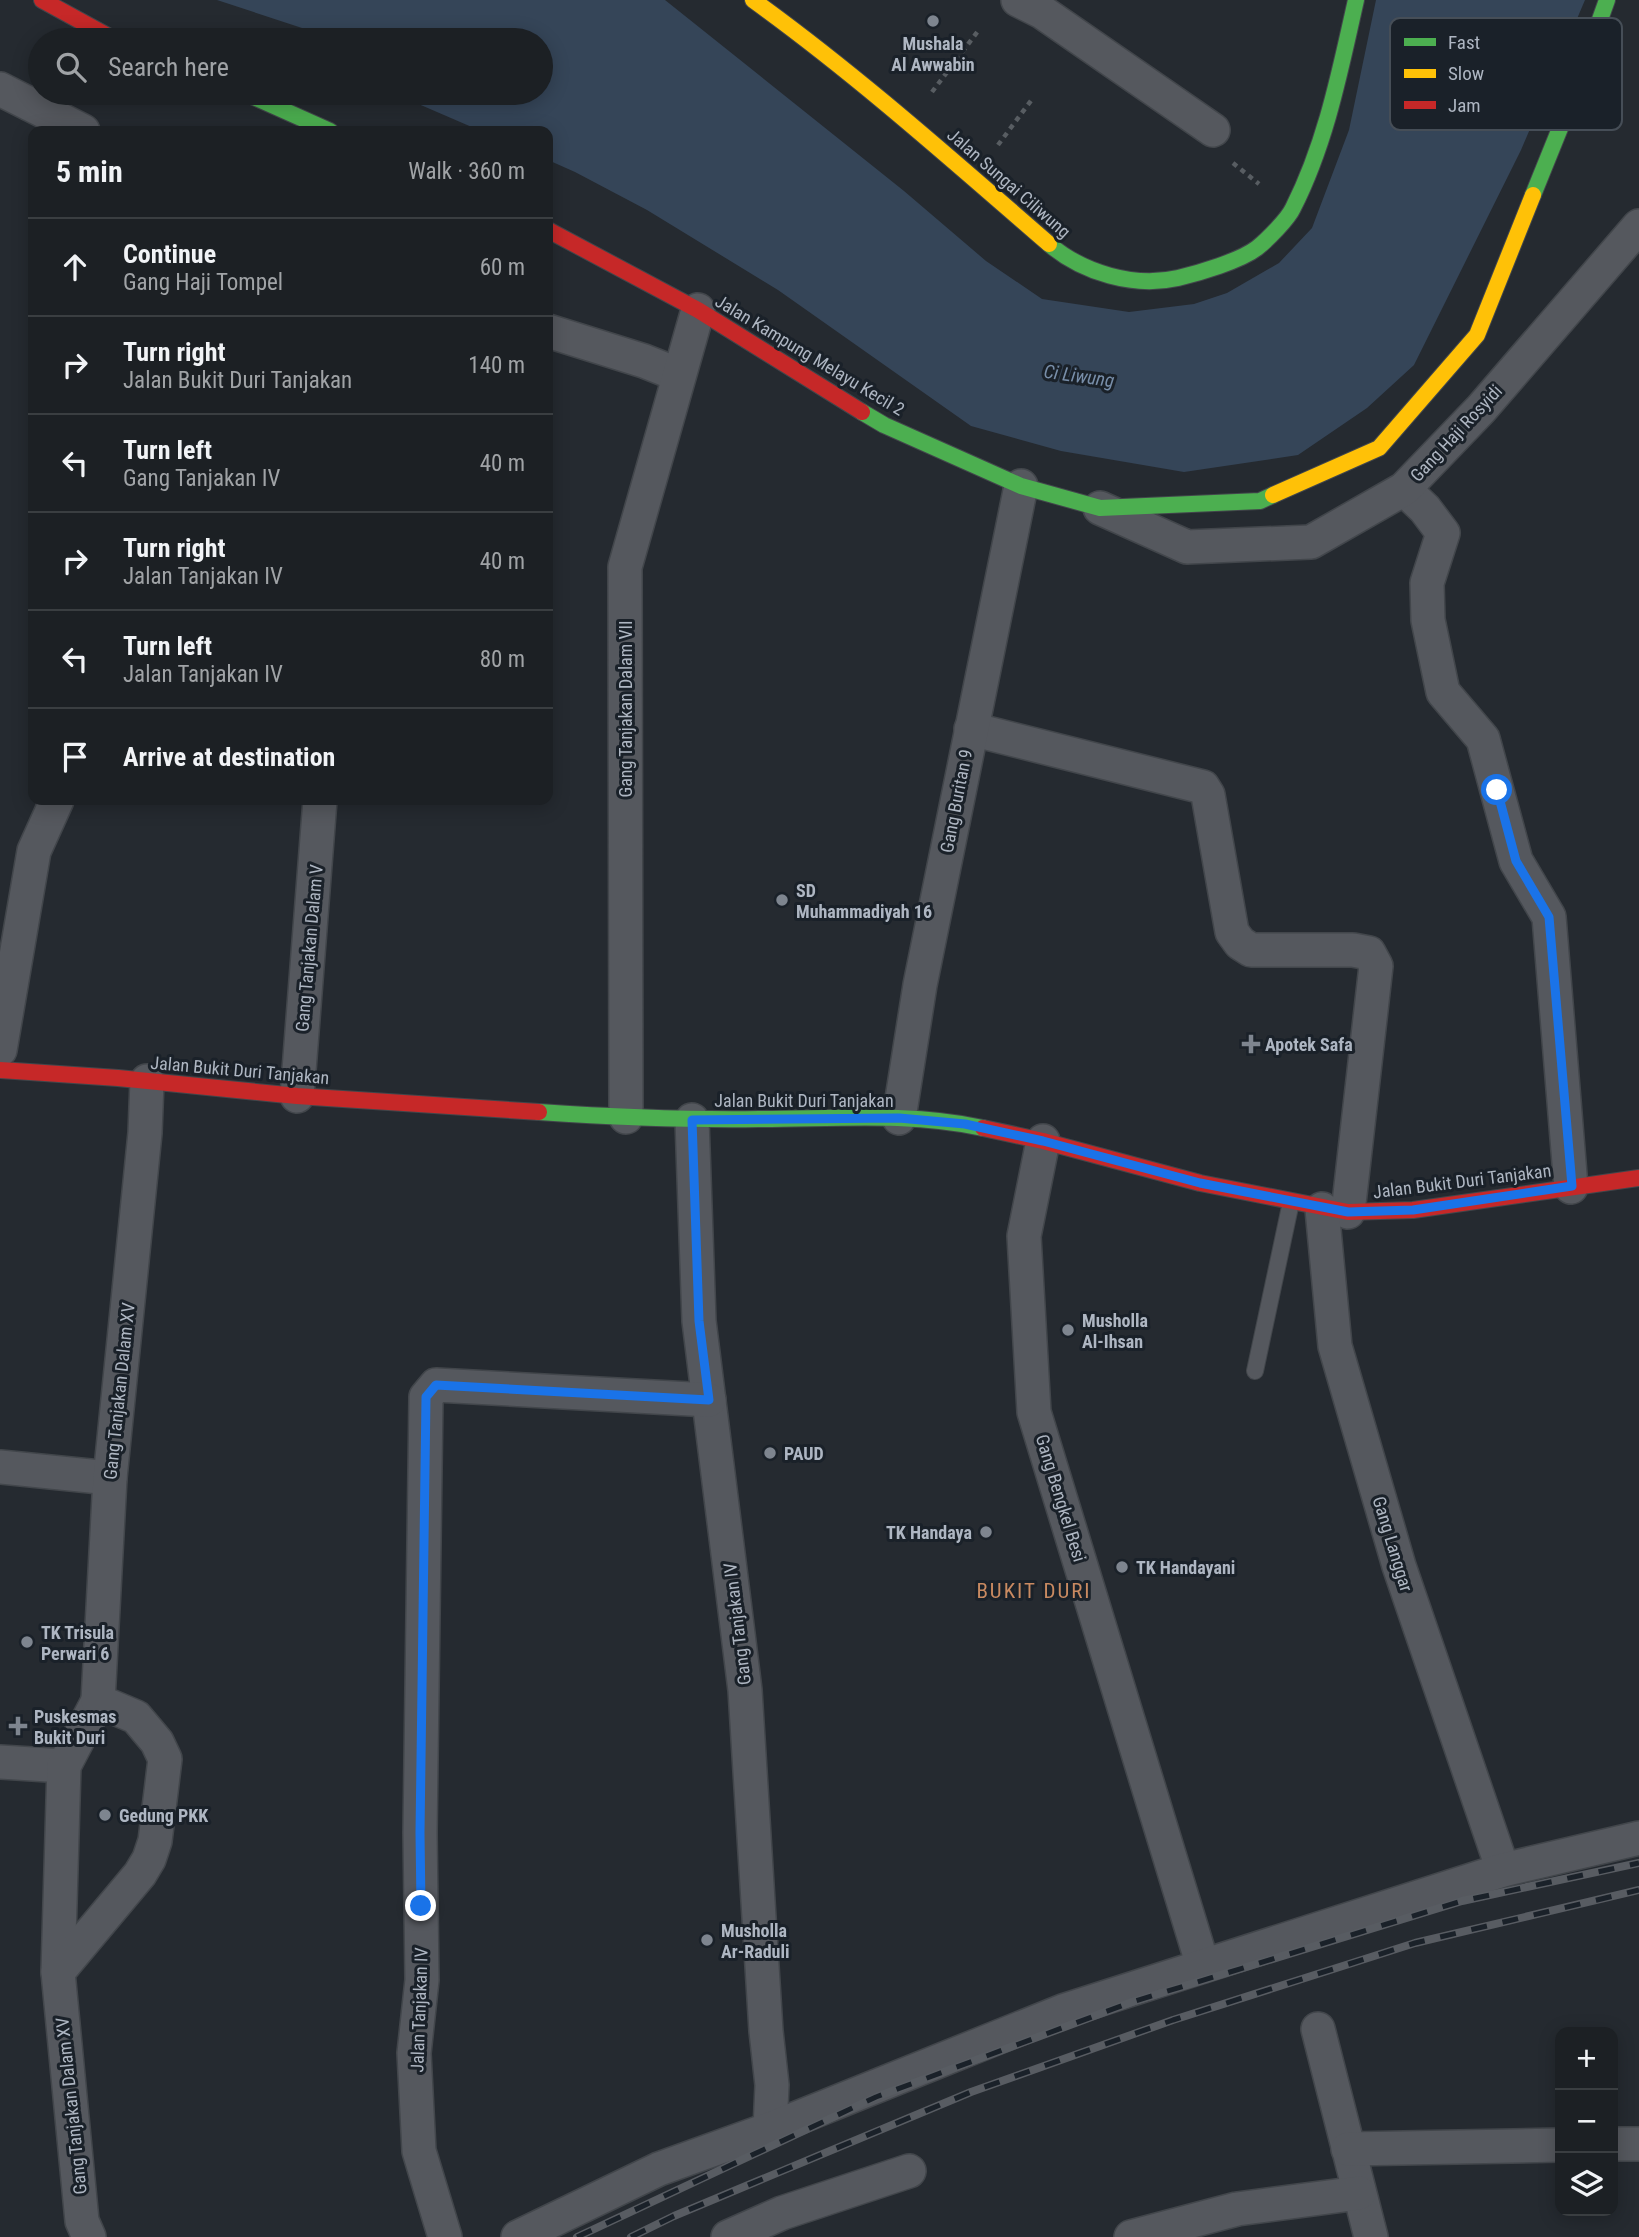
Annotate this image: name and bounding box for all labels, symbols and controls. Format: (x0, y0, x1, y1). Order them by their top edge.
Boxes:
marker: Mushala Al Awwabin (925, 13, 941, 29)
legend (1390, 18, 1622, 130)
search box (28, 28, 553, 105)
text: Fast (1448, 31, 1480, 54)
place label: Mushala Al Awwabin (891, 33, 975, 75)
icon: search (52, 48, 90, 86)
text: Search here (108, 52, 229, 82)
text: Slow (1448, 62, 1484, 85)
text: Jam (1448, 94, 1481, 117)
street label: Jalan Sungai Ciliwung (943, 124, 1075, 242)
text: 5 min (56, 154, 123, 189)
text: Walk · 360 m (408, 158, 525, 185)
text: Continue (123, 239, 216, 269)
icon: ahead (56, 248, 94, 286)
text: 60 m (480, 254, 525, 281)
text: Gang Haji Tompel (123, 269, 283, 296)
street label: Jalan Kampung Melayu Kecil 2 (712, 290, 908, 420)
text: Turn right (123, 337, 225, 367)
icon: right (56, 346, 94, 384)
text: 140 m (468, 352, 525, 379)
water label: Ci Liwung (1042, 360, 1116, 392)
text: Jalan Bukit Duri Tanjakan (123, 367, 352, 394)
street label: Gang Haji Rosyidi (1406, 380, 1506, 486)
text: Turn left (123, 435, 212, 465)
icon: left (56, 444, 94, 482)
text: 40 m (480, 450, 525, 477)
text: Gang Tanjakan IV (123, 465, 280, 492)
text: Turn right (123, 533, 225, 563)
icon: right (56, 542, 94, 580)
text: 40 m (480, 548, 525, 575)
text: Jalan Tanjakan IV (123, 563, 283, 590)
street label: Gang Tanjakan Dalam VII (615, 620, 636, 798)
text: Turn left (123, 631, 212, 661)
icon: left (56, 640, 94, 678)
text: 80 m (480, 646, 525, 673)
text: Jalan Tanjakan IV (123, 661, 283, 688)
icon: arrive (56, 738, 94, 776)
text: Arrive at destination (123, 742, 335, 772)
street label: Gang Buritan 9 (936, 748, 976, 854)
route start (1481, 774, 1512, 805)
street label: Gang Tanjakan Dalam V (291, 863, 327, 1033)
place label: SD Muhammadiyah 16 (796, 880, 932, 922)
marker: SD Muhammadiyah 16 (774, 892, 790, 908)
place label: Apotek Safa (1265, 1034, 1353, 1055)
marker: Apotek Safa (1243, 1036, 1259, 1052)
street label: Jalan Bukit Duri Tanjakan (150, 1052, 330, 1088)
street label: Jalan Bukit Duri Tanjakan (714, 1090, 894, 1111)
street label: Jalan Bukit Duri Tanjakan (1372, 1160, 1552, 1202)
street label: Gang Tanjakan Dalam XV (99, 1301, 139, 1481)
place label: Musholla Al-Ihsan (1082, 1310, 1148, 1352)
marker: Musholla Al-Ihsan (1060, 1322, 1076, 1338)
street label: Gang Bengkel Besi (1032, 1432, 1090, 1564)
place label: PAUD (784, 1443, 824, 1464)
marker: PAUD (762, 1445, 778, 1461)
street label: Gang Langgar (1369, 1494, 1418, 1595)
place label: TK Handaya (886, 1522, 972, 1543)
marker: TK Handaya (978, 1524, 994, 1540)
place label: TK Handayani (1136, 1557, 1235, 1578)
marker: TK Handayani (1114, 1559, 1130, 1575)
street label: Gang Tanjakan IV (719, 1562, 755, 1686)
district label: BUKIT DURI (976, 1579, 1092, 1603)
place label: TK Trisula Perwari 6 (41, 1622, 114, 1664)
marker: TK Trisula Perwari 6 (19, 1634, 35, 1650)
place label: Puskesmas Bukit Duri (34, 1706, 116, 1748)
marker: Puskesmas Bukit Duri (8, 1716, 28, 1736)
place label: Gedung PKK (119, 1805, 209, 1826)
marker: Gedung PKK (97, 1807, 113, 1823)
route end (405, 1890, 436, 1921)
place label: Musholla Ar-Raduli (721, 1920, 789, 1962)
marker: Musholla Ar-Raduli (699, 1932, 715, 1948)
street label: Jalan Tanjakan IV (406, 1947, 432, 2073)
street label: Gang Tanjakan Dalam XV (51, 2016, 91, 2196)
map controls (1555, 2027, 1618, 2216)
button: + (1555, 2027, 1618, 2090)
button: − (1555, 2090, 1618, 2153)
button: layers (1555, 2153, 1618, 2216)

